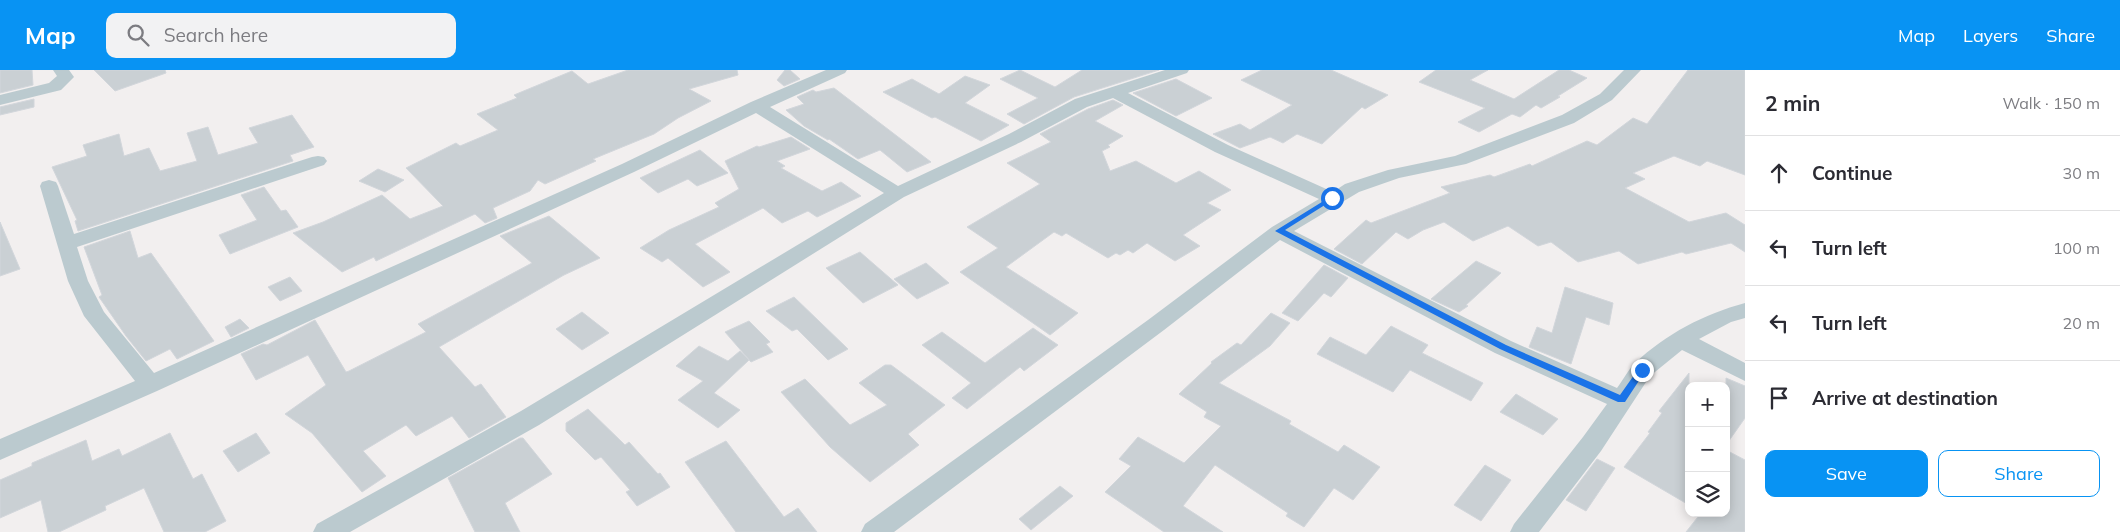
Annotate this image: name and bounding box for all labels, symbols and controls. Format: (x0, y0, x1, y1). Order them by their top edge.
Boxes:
search box (106, 13, 456, 58)
text: Map (25, 20, 76, 50)
icon: search (124, 21, 152, 49)
text: Search here (164, 23, 268, 47)
text: Map (1898, 24, 1935, 47)
text: Layers (1963, 24, 2018, 47)
text: Share (2046, 24, 2095, 47)
text: 2 min (1765, 90, 1820, 116)
text: Walk · 150 m (2002, 93, 2100, 113)
icon: ahead (1765, 159, 1793, 187)
text: Continue (1812, 161, 1892, 185)
text: 30 m (2063, 163, 2100, 183)
route start (1321, 187, 1344, 210)
icon: left (1765, 234, 1793, 262)
text: Turn left (1812, 236, 1887, 260)
text: 100 m (2053, 238, 2100, 258)
icon: left (1765, 309, 1793, 337)
text: Turn left (1812, 311, 1887, 335)
text: 20 m (2063, 313, 2100, 333)
route end (1631, 359, 1654, 382)
map controls (1685, 382, 1730, 517)
button: + (1685, 382, 1730, 427)
icon: arrive (1765, 384, 1793, 412)
text: Arrive at destination (1812, 386, 1998, 410)
button: − (1685, 427, 1730, 472)
button: Save (1765, 450, 1928, 497)
button: Share (1938, 450, 2100, 497)
button: layers (1685, 472, 1730, 517)

